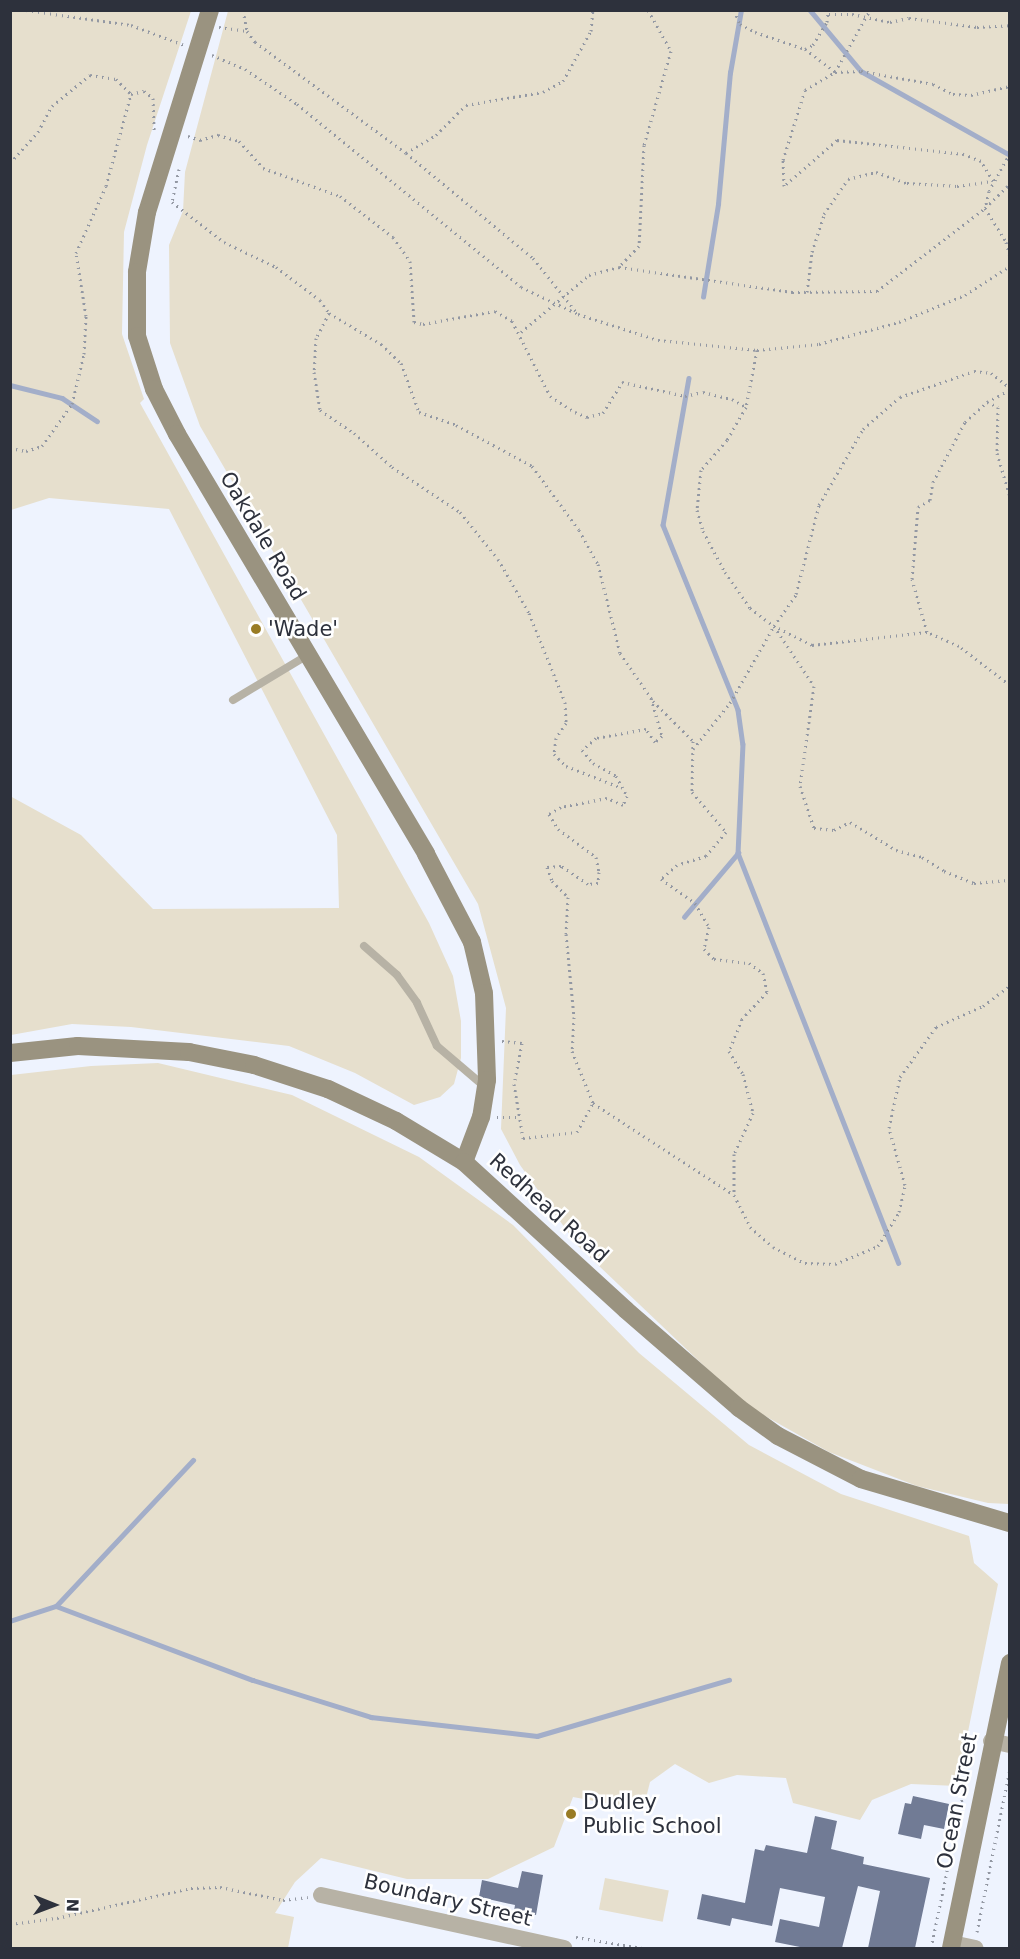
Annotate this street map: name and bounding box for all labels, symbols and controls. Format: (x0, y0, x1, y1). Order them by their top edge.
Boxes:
street label: Oakdale Road (215, 467, 311, 605)
place label: 'Wade' (268, 616, 338, 642)
marker: 'Wade' (249, 622, 263, 636)
street label: Redhead Road (484, 1148, 614, 1268)
street label: Ocean Street (931, 1731, 983, 1871)
place label: Dudley Public School (583, 1789, 722, 1839)
marker: Dudley Public School (564, 1807, 578, 1821)
street label: Boundary Street (362, 1868, 534, 1932)
north arrow (24, 1875, 84, 1935)
text: N (63, 1898, 82, 1912)

